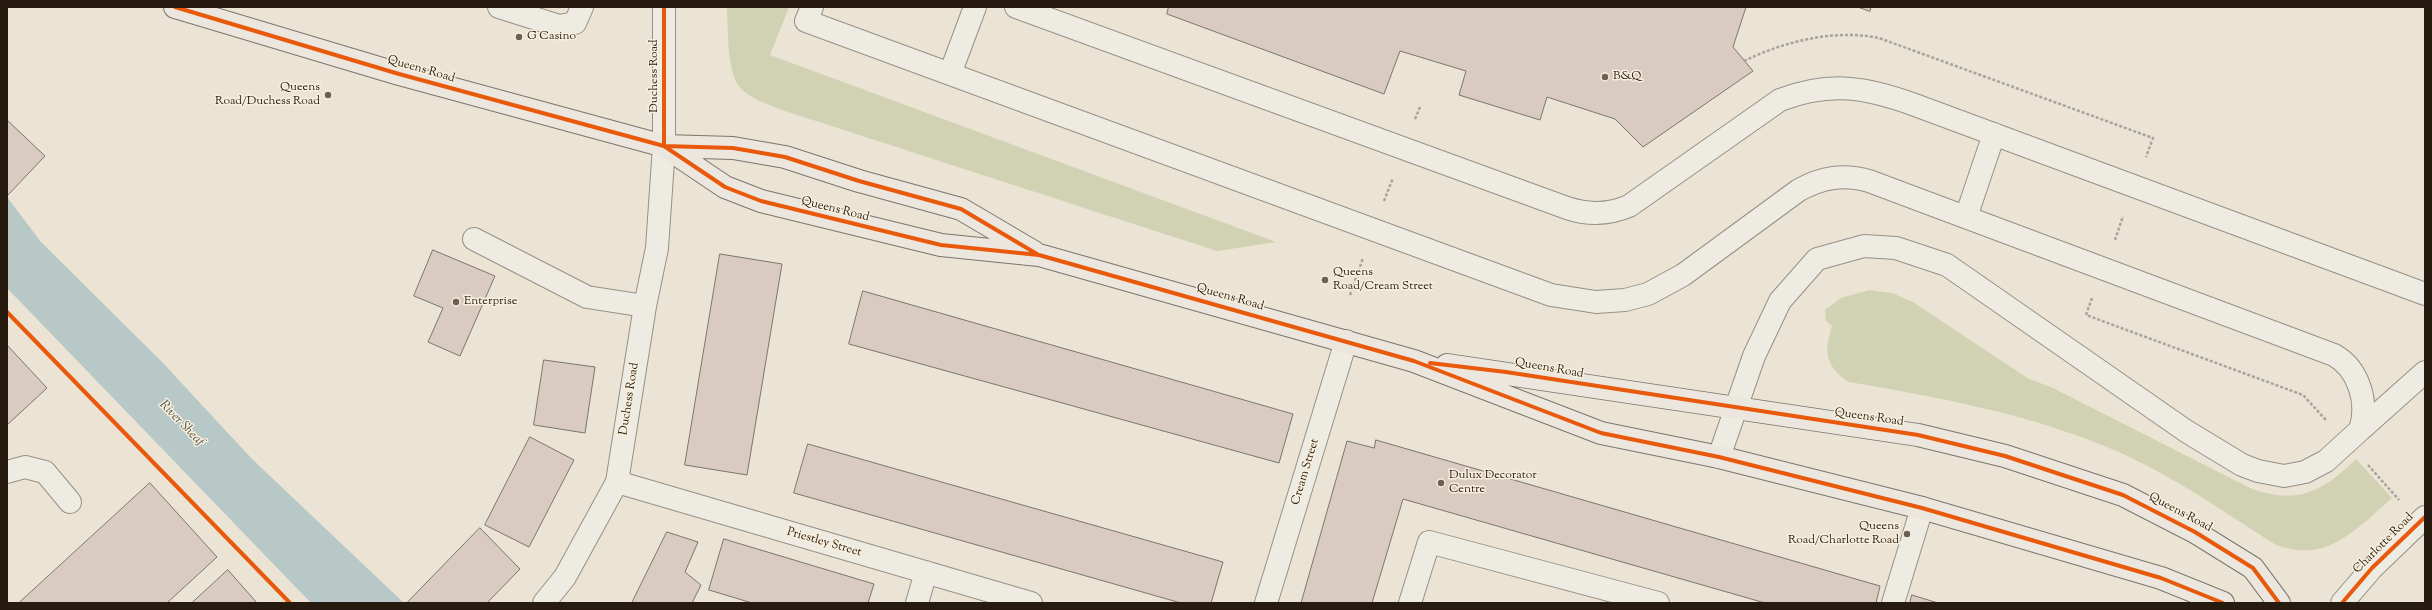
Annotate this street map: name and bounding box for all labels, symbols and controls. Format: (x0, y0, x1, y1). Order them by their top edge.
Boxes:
place label: G Casino (527, 30, 576, 44)
marker: G Casino (514, 32, 524, 42)
street label: Duchess Road (648, 39, 662, 113)
street label: Queens Road (386, 53, 456, 87)
place label: B&Q (1613, 70, 1641, 84)
marker: B&Q (1600, 72, 1610, 82)
place label: Queens Road/Duchess Road (215, 81, 320, 109)
marker: Queens Road/Duchess Road (323, 90, 333, 100)
street label: Queens Road (800, 195, 870, 225)
place label: Queens Road/Cream Street (1333, 266, 1433, 294)
marker: Queens Road/Cream Street (1320, 275, 1330, 285)
street label: Queens Road (1195, 281, 1265, 315)
place label: Enterprise (464, 295, 517, 309)
marker: Enterprise (451, 297, 461, 307)
street label: Queens Road (1514, 356, 1584, 382)
street label: Duchess Road (617, 362, 643, 436)
water label: River Sheaf (155, 398, 207, 450)
street label: Queens Road (1834, 406, 1904, 430)
street label: Cream Street (1289, 437, 1323, 507)
place label: Dulux Decorator Centre (1449, 469, 1537, 497)
marker: Dulux Decorator Centre (1436, 478, 1446, 488)
street label: Queens Road (2146, 490, 2214, 536)
street label: Charlotte Road (2351, 511, 2417, 577)
place label: Queens Road/Charlotte Road (1788, 520, 1899, 548)
street label: Priestley Street (785, 525, 863, 561)
marker: Queens Road/Charlotte Road (1902, 529, 1912, 539)

